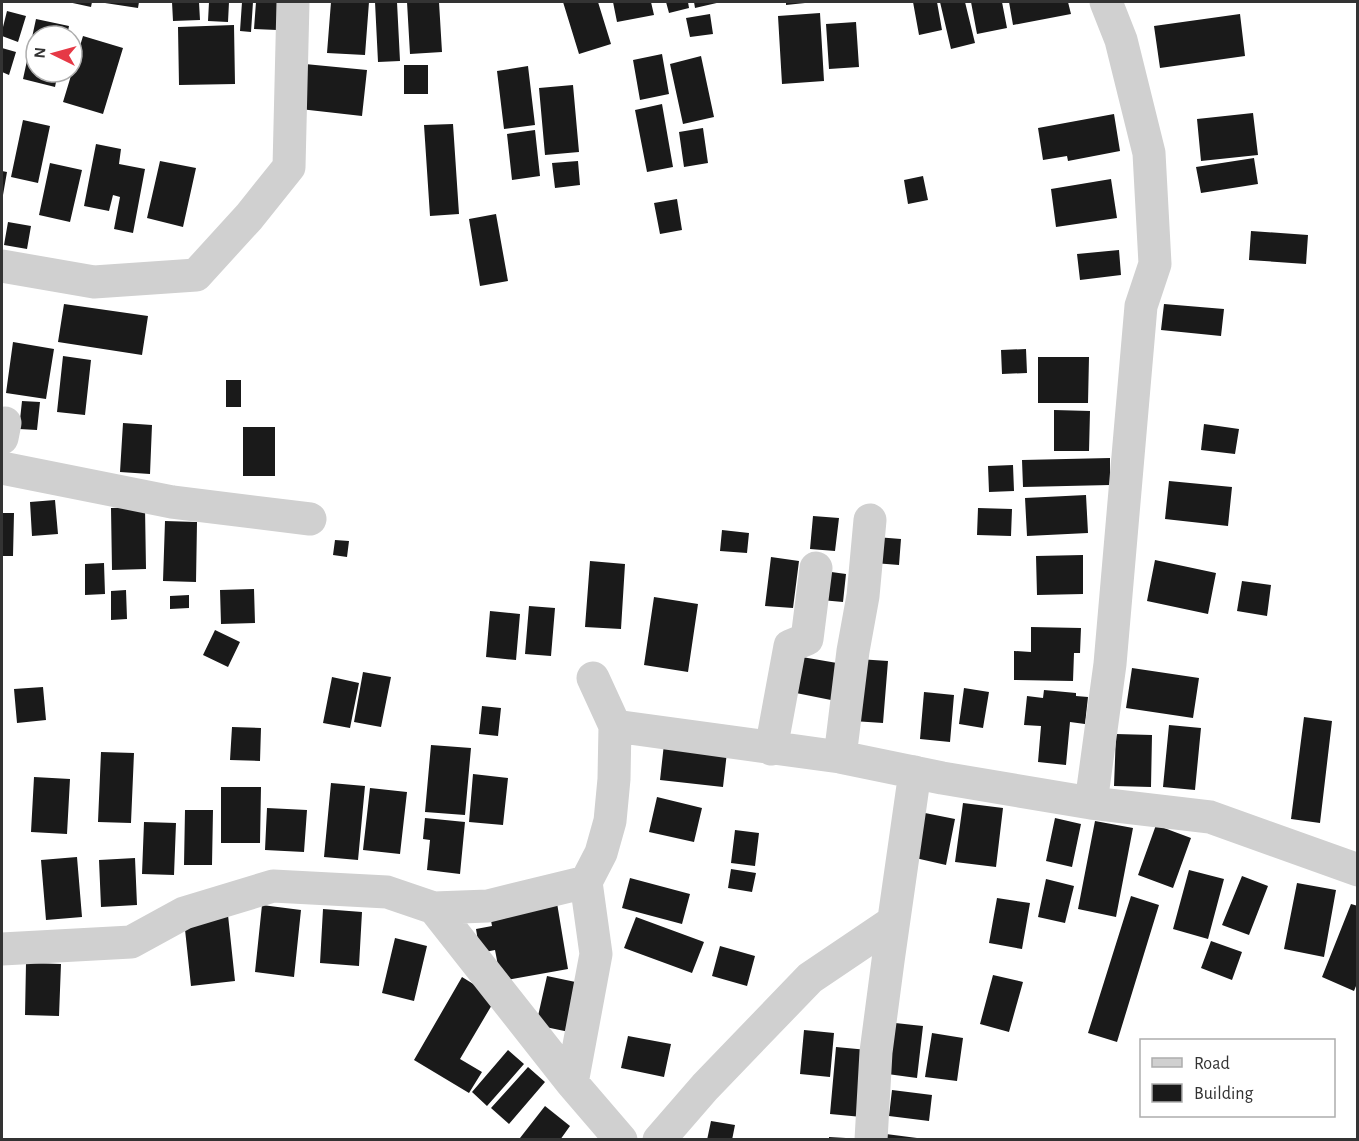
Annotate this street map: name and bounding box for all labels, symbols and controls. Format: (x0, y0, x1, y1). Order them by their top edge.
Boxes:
north arrow (24, 24, 84, 84)
text: N (32, 47, 49, 59)
legend (1140, 1039, 1335, 1117)
text: Road (1194, 1055, 1230, 1073)
text: Building (1194, 1085, 1254, 1103)

